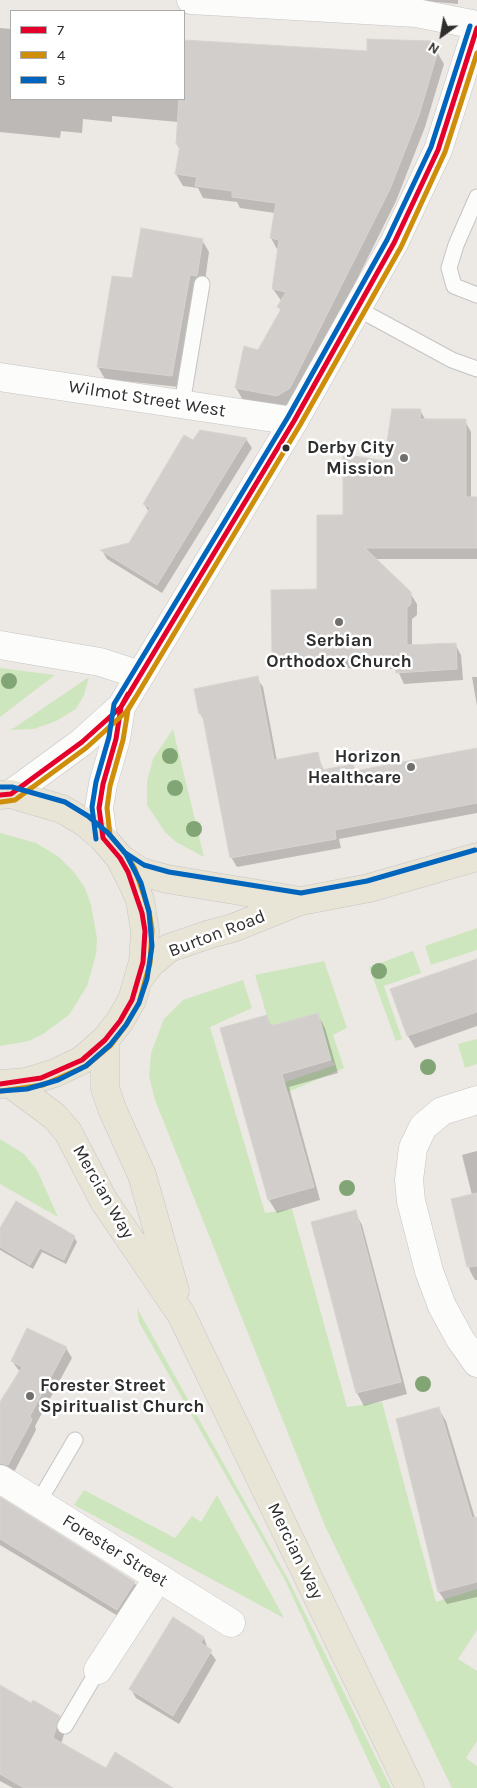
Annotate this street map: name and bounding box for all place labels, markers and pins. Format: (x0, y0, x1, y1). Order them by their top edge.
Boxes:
place label: Derby City Mission (307, 437, 394, 479)
unlabelled marker (281, 443, 291, 453)
marker: Derby City Mission (398, 452, 410, 464)
marker: Serbian Orthodox Church (333, 616, 345, 628)
place label: Serbian Orthodox Church (266, 630, 412, 672)
place label: Horizon Healthcare (308, 746, 401, 789)
marker: Horizon Healthcare (405, 761, 417, 773)
place label: Forester Street Spiritualist Church (40, 1375, 204, 1418)
marker: Forester Street Spiritualist Church (24, 1390, 36, 1402)

